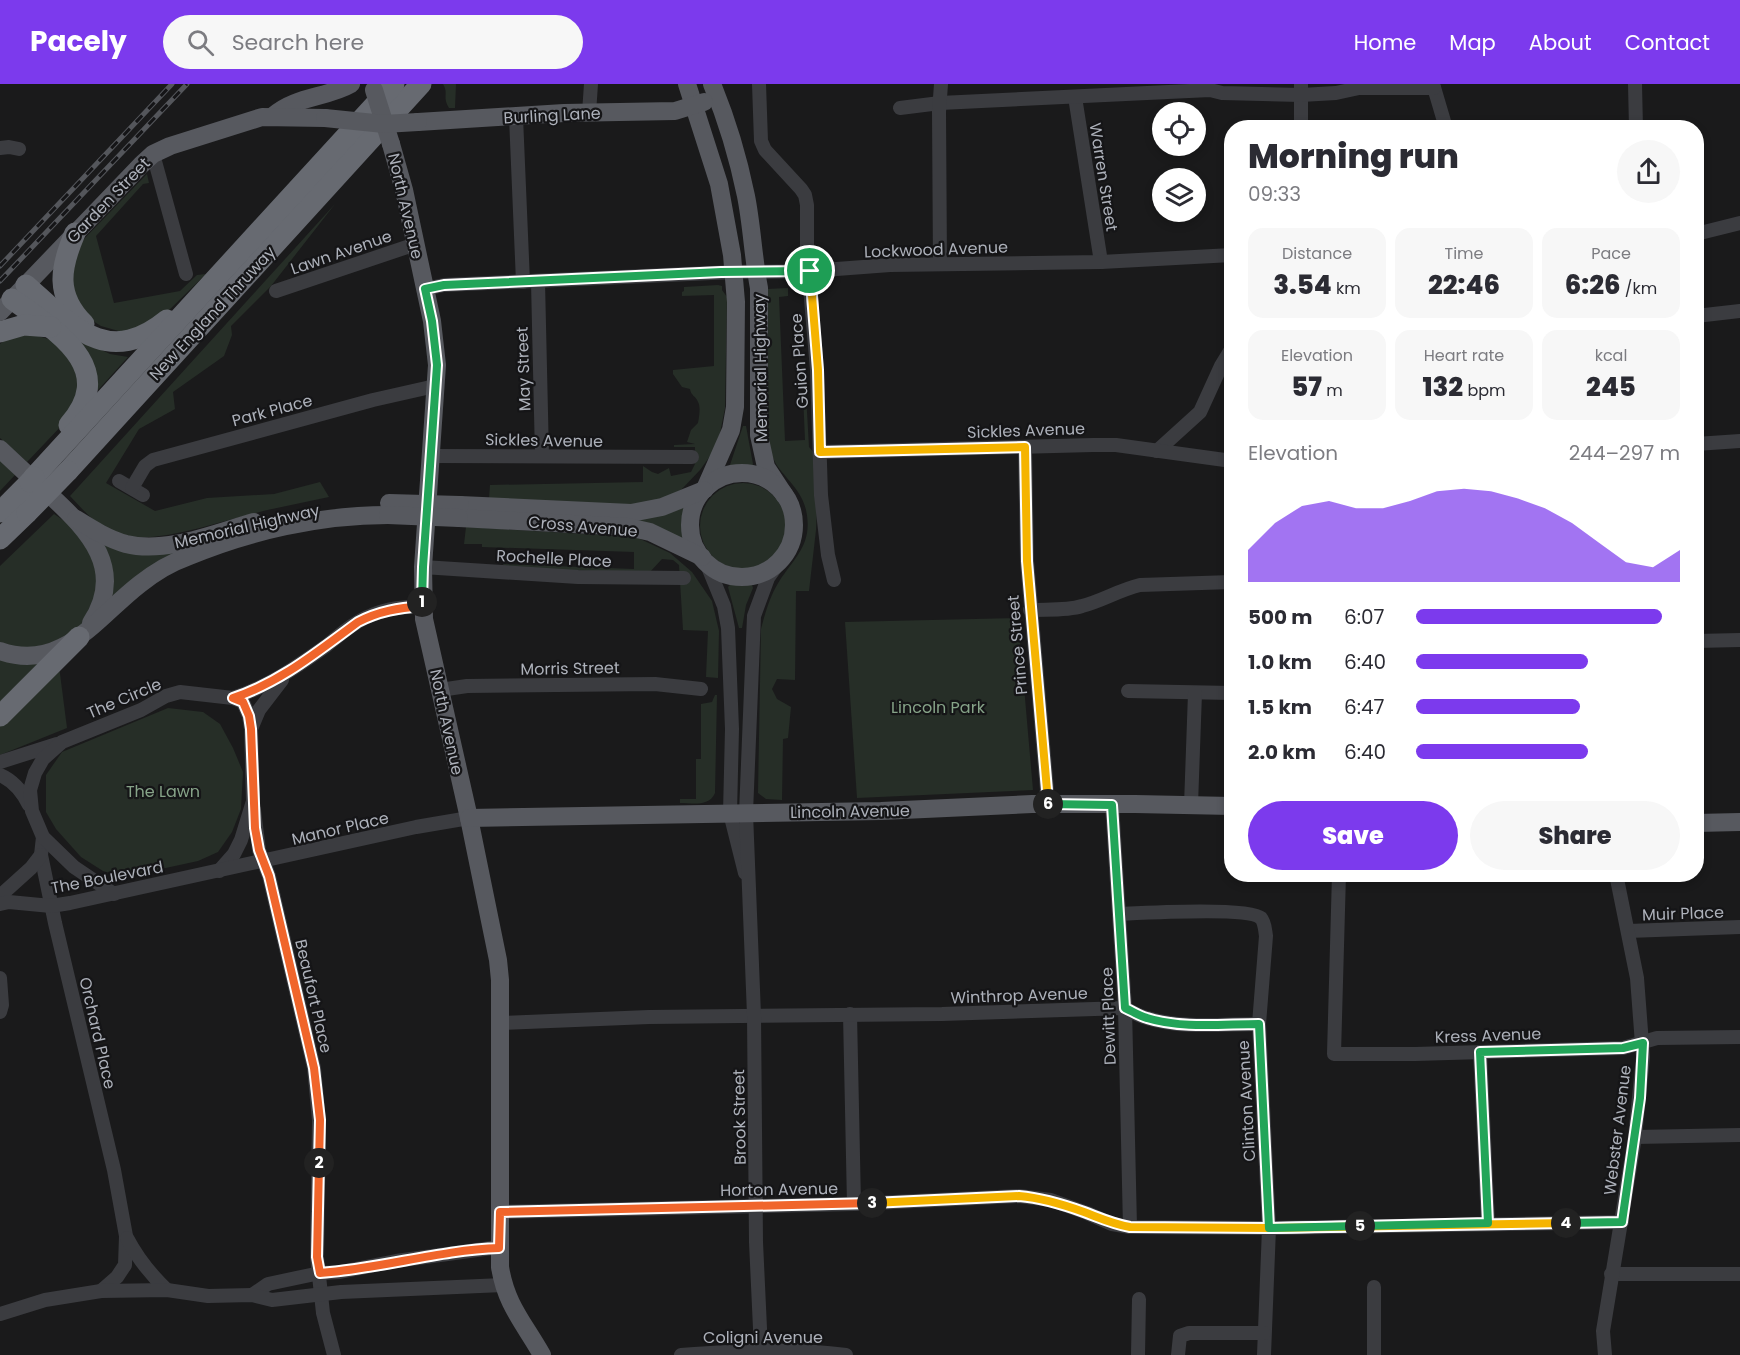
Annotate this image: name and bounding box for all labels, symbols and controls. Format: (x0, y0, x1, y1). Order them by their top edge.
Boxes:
search box (163, 15, 583, 69)
text: Pacely (30, 22, 127, 61)
icon: search (184, 26, 217, 59)
text: Search here (232, 27, 364, 58)
text: Home (1354, 28, 1416, 57)
text: Map (1449, 28, 1496, 57)
text: About (1529, 28, 1592, 57)
text: Contact (1625, 28, 1710, 57)
street label: Burling Lane (503, 101, 601, 130)
map controls (1152, 102, 1206, 222)
button: locate (1152, 102, 1206, 156)
street label: Warren Street (1084, 121, 1123, 233)
text: Morning run (1248, 133, 1459, 180)
button: share (1617, 140, 1680, 203)
street label: North Avenue (382, 151, 429, 261)
street label: Garden Street (61, 152, 155, 248)
button: layers (1152, 168, 1206, 222)
text: 09:33 (1248, 180, 1301, 208)
street label: Lawn Avenue (288, 224, 395, 281)
street label: Lockwood Avenue (864, 235, 1008, 264)
street label: New England Thruway (144, 241, 281, 386)
text: Distance (1282, 242, 1352, 265)
text: Time (1445, 242, 1484, 265)
text: Pace (1591, 242, 1631, 265)
pin (784, 245, 835, 296)
icon: arrive (793, 254, 826, 287)
text: 3.54 (1273, 267, 1332, 303)
text: 22:46 (1428, 267, 1500, 303)
text: 6:26 (1565, 267, 1621, 303)
text: km (1332, 277, 1361, 300)
text: /km (1621, 277, 1657, 300)
street label: Memorial Highway (748, 294, 773, 442)
street label: Guion Place (785, 313, 814, 409)
street label: May Street (511, 326, 536, 412)
text: Elevation (1281, 344, 1353, 367)
text: Heart rate (1424, 344, 1504, 367)
text: kcal (1595, 344, 1627, 367)
text: 57 (1291, 369, 1322, 405)
text: 132 (1422, 369, 1463, 405)
text: 245 (1586, 369, 1636, 405)
text: m (1322, 379, 1343, 402)
text: bpm (1463, 379, 1506, 402)
street label: Park Place (229, 389, 315, 432)
street label: Sickles Avenue (967, 417, 1085, 444)
street label: Sickles Avenue (485, 428, 603, 453)
text: Elevation (1248, 439, 1338, 467)
text: 244–297 m (1569, 439, 1680, 467)
street label: Memorial Highway (172, 499, 322, 554)
street label: Cross Avenue (527, 510, 639, 543)
street label: Rochelle Place (496, 544, 612, 573)
pin: 1 (407, 587, 437, 617)
text: 1 (419, 590, 425, 613)
street label: Prince Street (1002, 594, 1033, 696)
text: 500 m (1248, 603, 1313, 631)
text: 6:07 (1344, 603, 1384, 631)
text: 1.0 km (1248, 648, 1312, 676)
text: 6:40 (1344, 648, 1386, 676)
street label: Morris Street (520, 656, 620, 681)
street label: North Avenue (424, 667, 469, 777)
street label: The Circle (83, 672, 165, 724)
text: 1.5 km (1248, 693, 1312, 721)
text: 6:47 (1344, 693, 1384, 721)
park label: Lincoln Park (891, 696, 986, 719)
text: 2.0 km (1248, 738, 1316, 766)
text: 6:40 (1344, 738, 1386, 766)
park label: The Lawn (126, 780, 200, 803)
pin: 6 (1033, 789, 1063, 819)
text: 6 (1043, 792, 1053, 815)
street label: Lincoln Avenue (790, 799, 910, 824)
button: Save (1248, 801, 1458, 870)
button: Share (1470, 801, 1680, 870)
street label: Manor Place (289, 806, 391, 851)
street label: The Boulevard (49, 855, 165, 900)
street label: Muir Place (1642, 901, 1724, 926)
street label: Beaufort Place (289, 937, 338, 1055)
street label: Dewitt Place (1095, 967, 1122, 1065)
street label: Orchard Place (73, 975, 122, 1091)
street label: Winthrop Avenue (950, 982, 1088, 1009)
street label: Kress Avenue (1434, 1022, 1542, 1049)
street label: Clinton Avenue (1232, 1040, 1261, 1162)
street label: Webster Avenue (1598, 1064, 1637, 1196)
street label: Brook Street (727, 1069, 752, 1165)
pin: 2 (304, 1148, 334, 1178)
text: 2 (314, 1151, 324, 1174)
street label: Horton Avenue (720, 1177, 838, 1202)
pin: 3 (857, 1188, 887, 1218)
text: 3 (867, 1191, 877, 1214)
pin: 4 (1551, 1208, 1581, 1238)
pin: 5 (1345, 1211, 1375, 1241)
text: 4 (1561, 1211, 1571, 1234)
text: 5 (1355, 1214, 1365, 1237)
street label: Coligni Avenue (703, 1326, 823, 1349)

